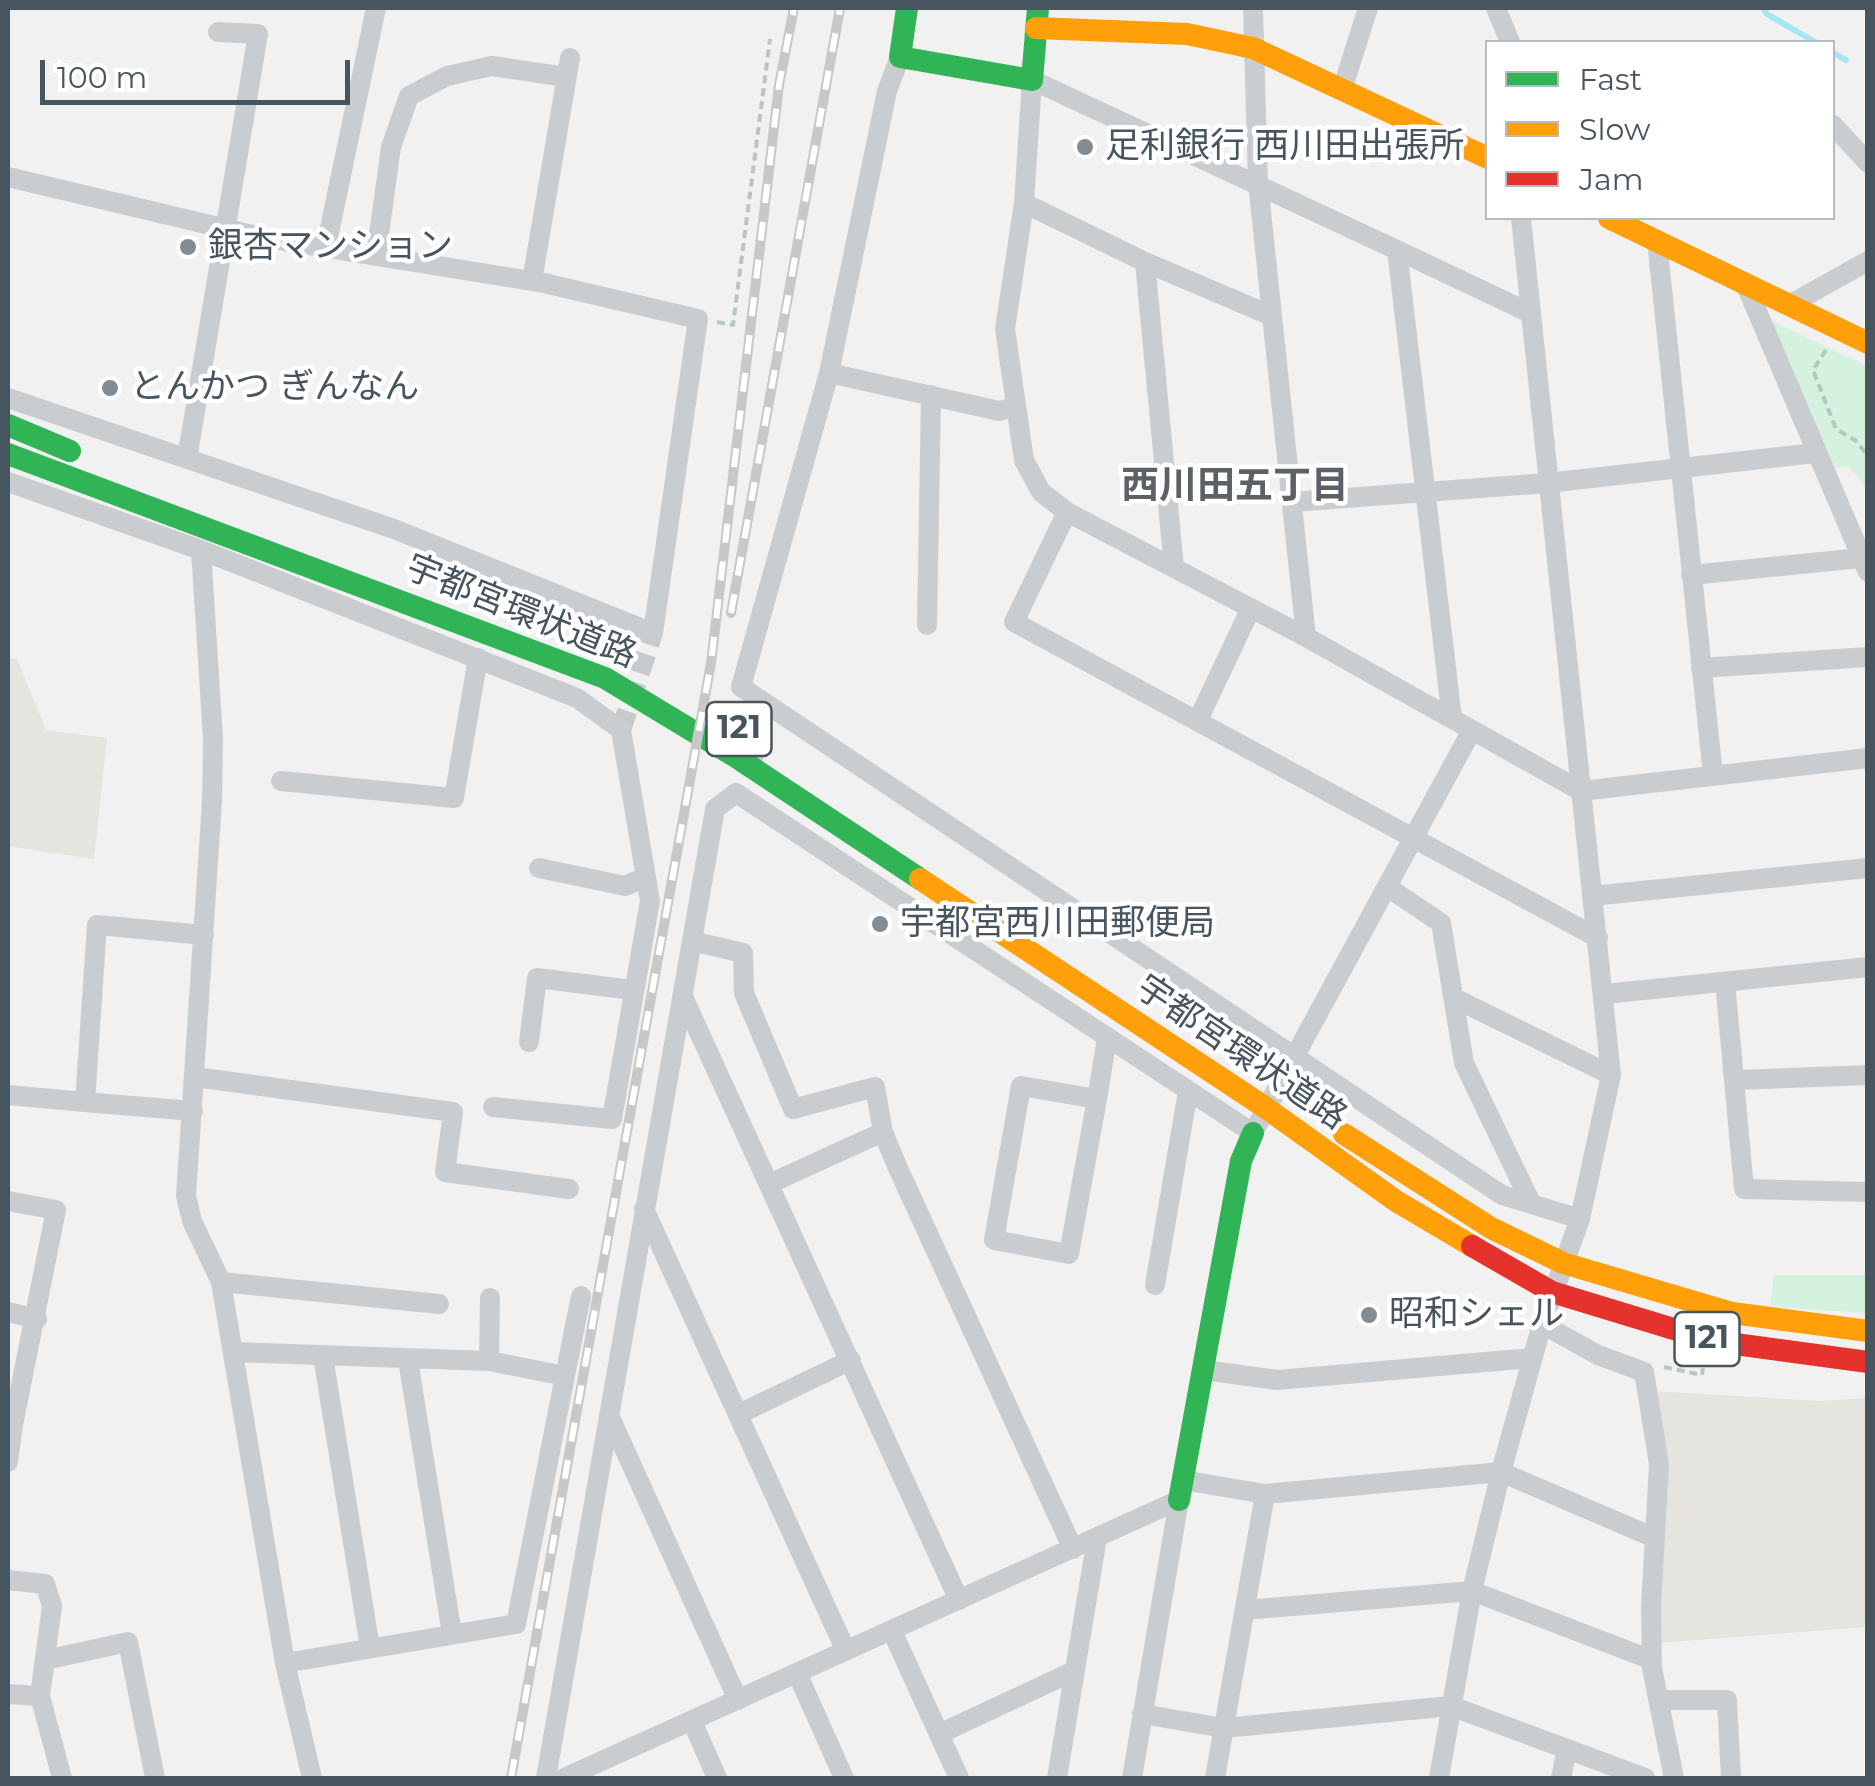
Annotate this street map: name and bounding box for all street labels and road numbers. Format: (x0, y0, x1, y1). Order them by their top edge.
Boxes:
street label: 宇都宮環状道路 (400, 547, 642, 677)
road number: 121 (706, 702, 772, 756)
street label: 宇都宮環状道路 (1128, 967, 1354, 1139)
road number: 121 (1674, 1312, 1740, 1366)

